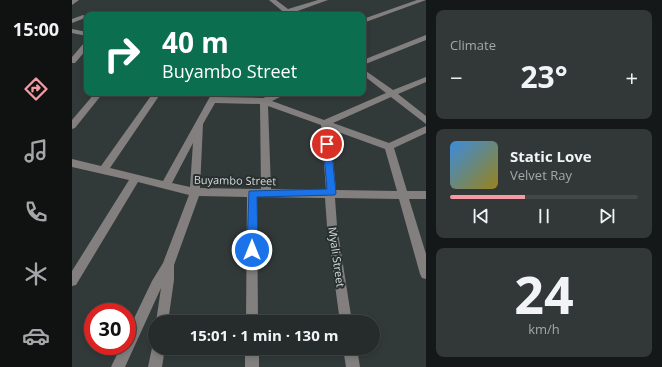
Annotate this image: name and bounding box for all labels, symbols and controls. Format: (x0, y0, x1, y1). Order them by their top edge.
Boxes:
text: 15:00 (13, 17, 59, 41)
text: 40 m (162, 23, 229, 61)
icon: right (96, 28, 148, 80)
text: Climate (450, 36, 496, 54)
text: 23° (520, 56, 568, 97)
text: Buyambo Street (162, 59, 297, 83)
text: − (450, 62, 463, 92)
text: + (625, 62, 638, 92)
icon: directions (22, 75, 50, 103)
pin (310, 127, 344, 161)
icon: arrive (316, 133, 338, 155)
icon: music (22, 137, 50, 165)
text: Static Love (510, 146, 592, 166)
text: Velvet Ray (510, 166, 572, 184)
street label: Buyambo Street (194, 172, 276, 188)
icon: phone (22, 198, 50, 226)
icon: previous (470, 205, 492, 227)
icon: pause (533, 205, 555, 227)
icon: next (596, 205, 618, 227)
street label: Myali Street (325, 226, 349, 288)
position arrow (231, 229, 273, 271)
text: 24 (514, 258, 574, 329)
icon: climate (22, 260, 50, 288)
speed limit sign: 30 (84, 303, 136, 355)
text: km/h (528, 320, 560, 338)
icon: car (22, 322, 50, 350)
text: 15:01 · 1 min · 130 m (190, 325, 338, 345)

